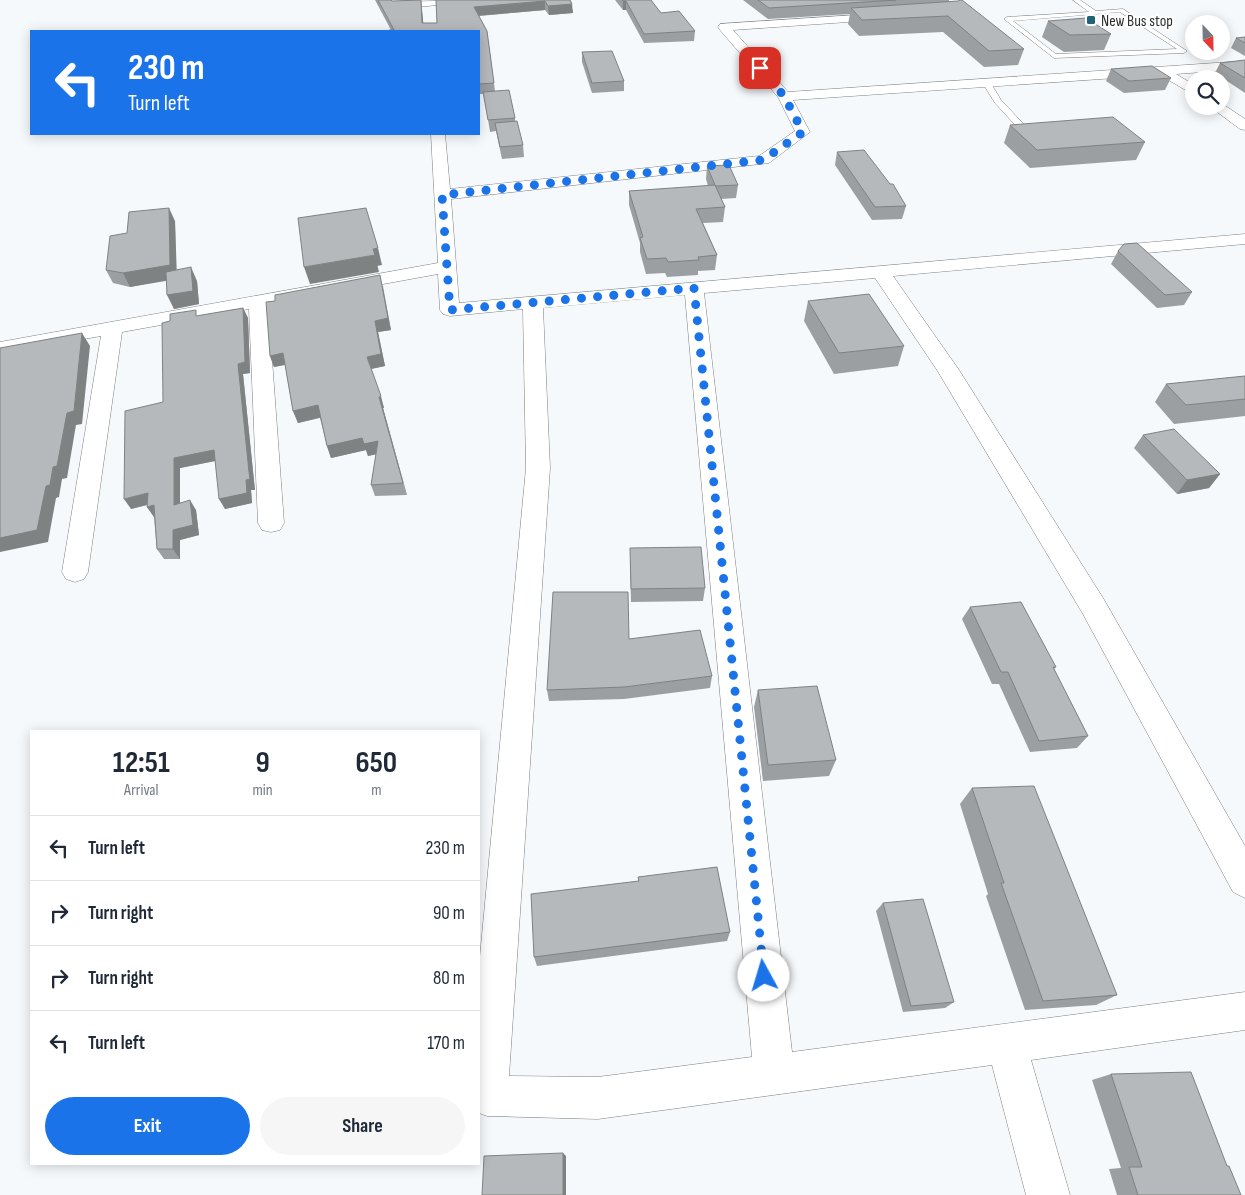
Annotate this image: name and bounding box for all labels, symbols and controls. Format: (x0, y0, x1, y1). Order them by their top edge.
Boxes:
place label: New Bus stop (1101, 12, 1173, 31)
marker: New Bus stop (1085, 14, 1097, 26)
north arrow (1185, 15, 1230, 60)
map controls (1185, 15, 1230, 115)
text: 230 m (128, 47, 204, 90)
pin (739, 47, 781, 89)
icon: left (45, 50, 110, 115)
icon: arrive (746, 54, 774, 82)
button: search (1185, 70, 1230, 115)
text: Turn left (128, 90, 190, 117)
text: 12:51 (113, 745, 170, 781)
text: 9 (256, 745, 270, 781)
text: 650 (356, 745, 397, 781)
text: Arrival (124, 781, 158, 800)
text: min (253, 781, 273, 800)
text: m (371, 781, 381, 800)
icon: left (45, 834, 73, 862)
text: Turn left (88, 837, 145, 860)
text: 230 m (425, 837, 465, 860)
icon: right (45, 899, 73, 927)
text: Turn right (88, 902, 153, 925)
text: 90 m (433, 902, 465, 925)
position arrow (737, 949, 789, 1001)
icon: right (45, 964, 73, 992)
text: Turn right (88, 967, 153, 990)
text: 80 m (433, 967, 465, 990)
icon: left (45, 1029, 73, 1057)
text: Turn left (88, 1032, 145, 1055)
text: 170 m (427, 1032, 465, 1055)
button: Exit (45, 1097, 250, 1155)
button: Share (260, 1097, 465, 1155)

